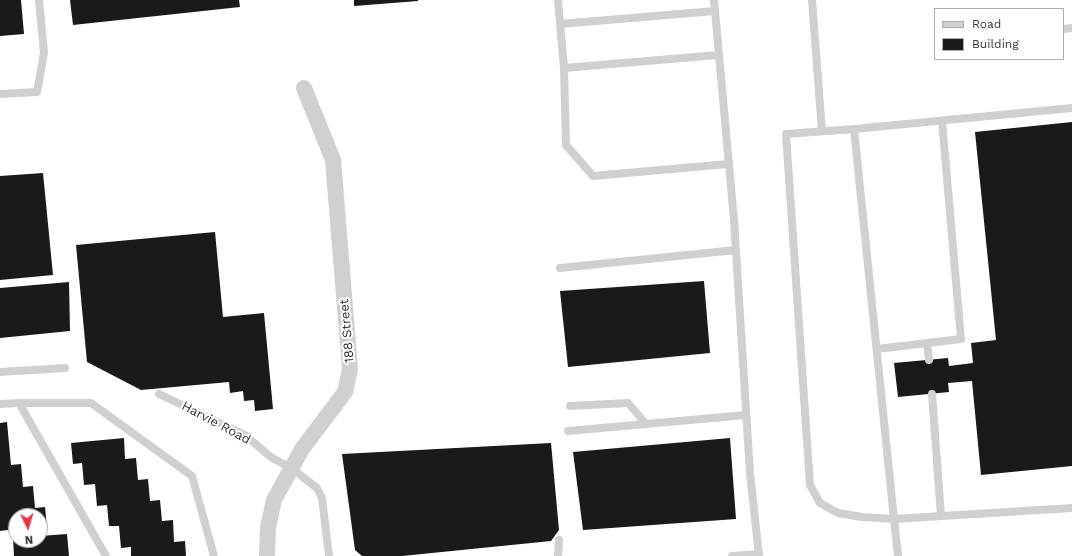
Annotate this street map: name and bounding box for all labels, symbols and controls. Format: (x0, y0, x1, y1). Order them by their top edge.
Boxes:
legend (934, 8, 1064, 60)
text: Road (972, 17, 1001, 31)
text: Building (972, 37, 1019, 51)
street label: 188 Street (336, 298, 358, 364)
street label: Harvie Road (179, 398, 253, 448)
north arrow (8, 508, 48, 548)
text: N (24, 533, 34, 546)

